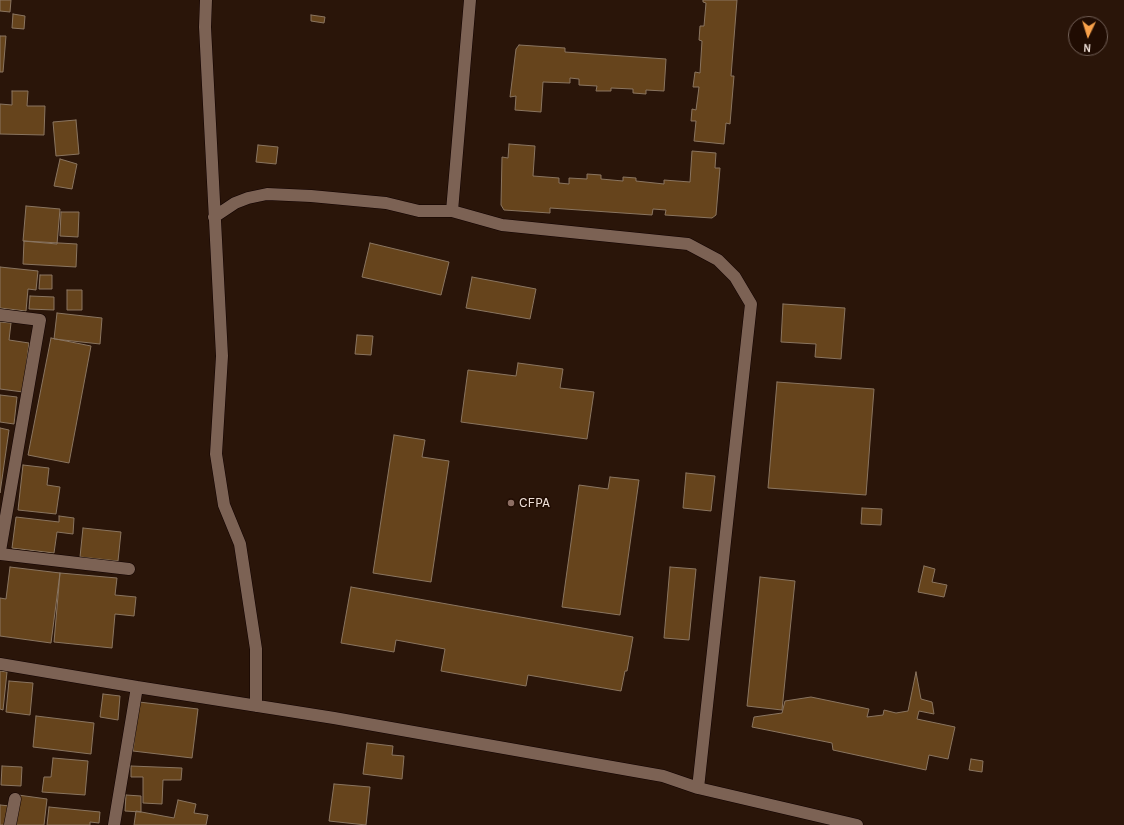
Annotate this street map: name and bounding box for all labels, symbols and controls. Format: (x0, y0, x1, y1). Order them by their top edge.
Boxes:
north arrow (1068, 16, 1108, 56)
text: N (1083, 41, 1092, 54)
place label: CFPA (519, 495, 550, 511)
marker: CFPA (506, 498, 516, 508)

